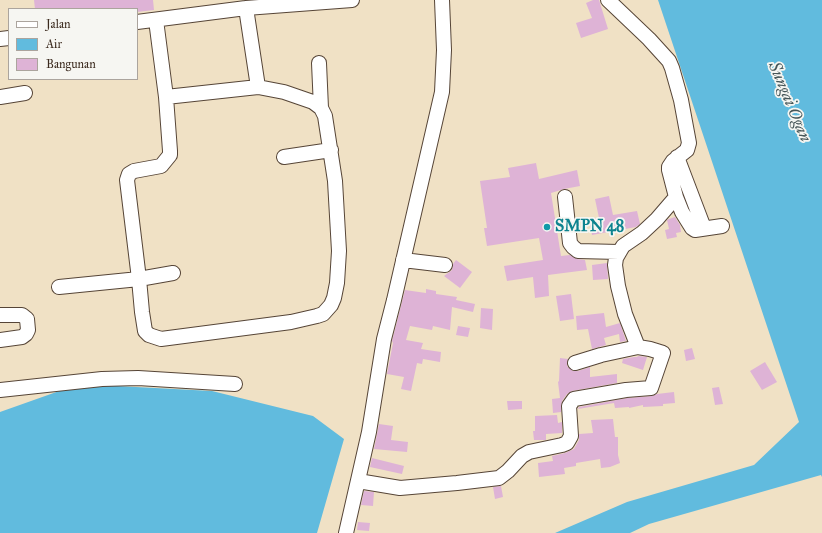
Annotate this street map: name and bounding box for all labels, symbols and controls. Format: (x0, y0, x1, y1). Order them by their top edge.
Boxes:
legend (8, 8, 138, 80)
text: Jalan (46, 17, 70, 31)
text: Air (46, 37, 62, 51)
text: Bangunan (46, 57, 96, 71)
water label: Sungai Ogan (763, 59, 815, 145)
place label: SMPN 48 (555, 217, 624, 237)
marker: SMPN 48 (542, 222, 552, 232)

